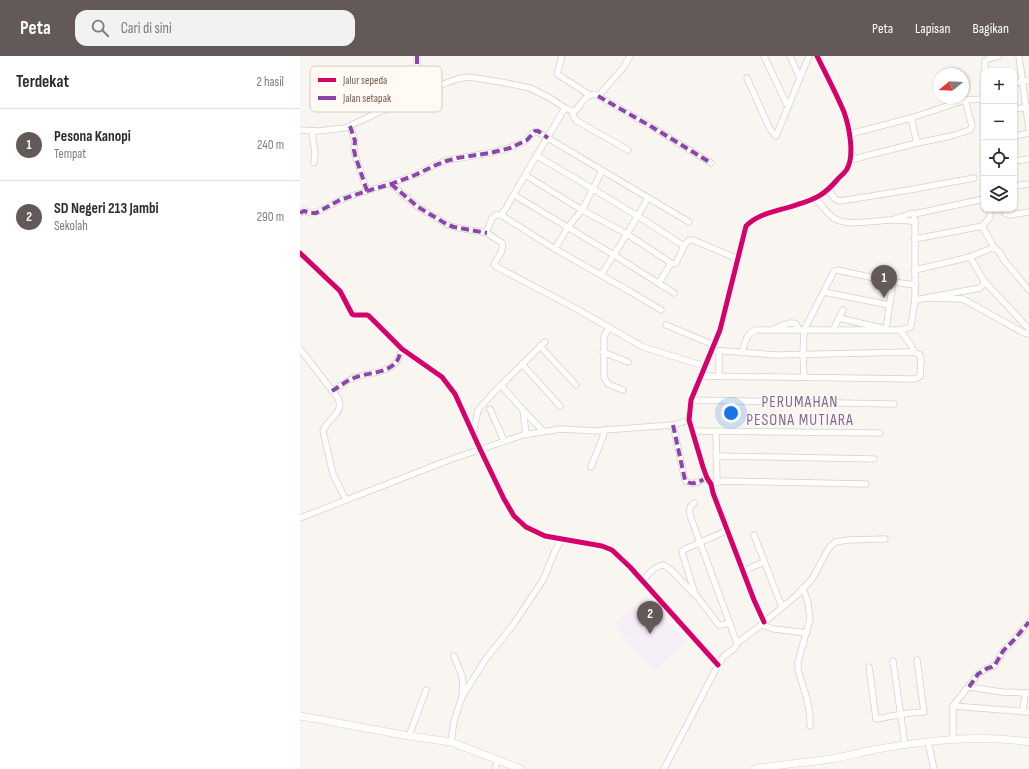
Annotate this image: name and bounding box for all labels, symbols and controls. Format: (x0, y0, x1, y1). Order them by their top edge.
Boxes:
search box (75, 10, 355, 46)
text: Peta (20, 17, 51, 40)
icon: search (89, 17, 111, 39)
text: Cari di sini (121, 19, 172, 38)
text: Peta (872, 20, 893, 37)
text: Lapisan (915, 20, 950, 37)
text: Bagikan (972, 20, 1009, 37)
legend (310, 66, 442, 112)
north arrow (933, 68, 969, 104)
map controls (981, 68, 1017, 212)
button: + (981, 68, 1017, 104)
text: Terdekat (16, 72, 69, 92)
text: 2 hasil (257, 74, 284, 90)
text: Jalur sepeda (342, 74, 387, 87)
text: Jalan setapak (342, 92, 392, 105)
button: − (981, 104, 1017, 140)
text: Pesona Kanopi (54, 127, 131, 146)
text: 1 (26, 137, 32, 153)
text: 240 m (257, 137, 284, 153)
button: locate (981, 140, 1017, 176)
text: Tempat (54, 146, 86, 162)
button: layers (981, 176, 1017, 212)
text: SD Negeri 213 Jambi (54, 199, 158, 218)
text: 2 (26, 209, 32, 225)
text: 290 m (257, 209, 284, 225)
text: Sekolah (54, 218, 88, 234)
pin: 1 (871, 265, 897, 298)
district label: PERUMAHAN PESONA MUTIARA (746, 393, 854, 430)
your location (721, 403, 741, 423)
pin: 2 (637, 601, 663, 634)

